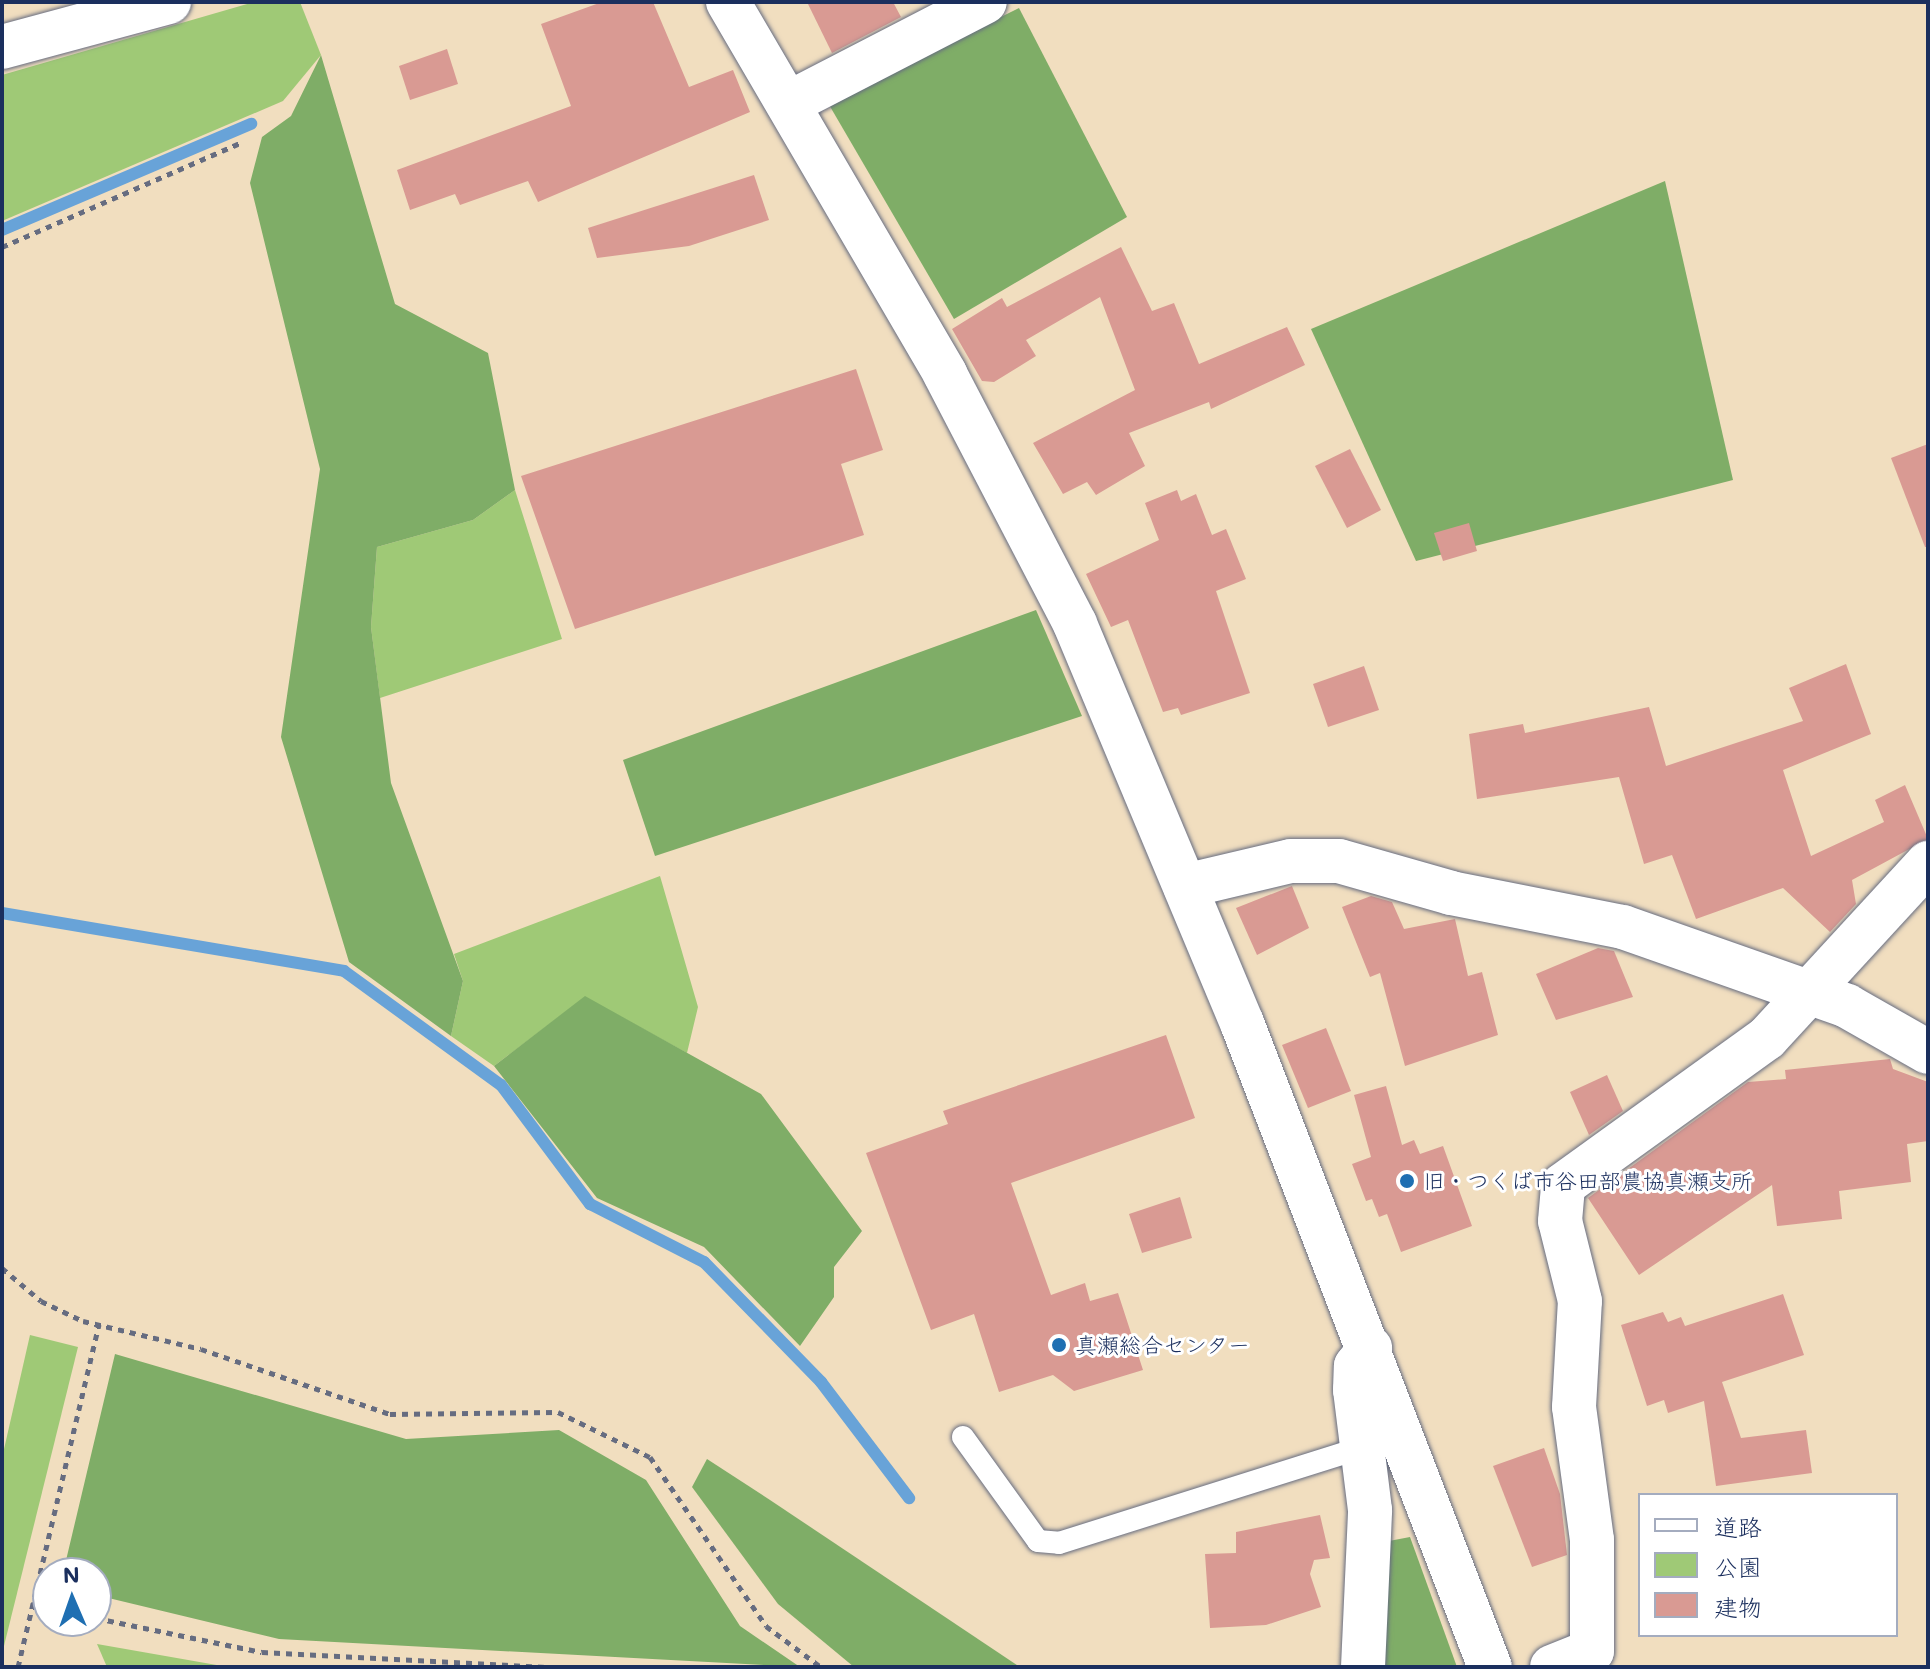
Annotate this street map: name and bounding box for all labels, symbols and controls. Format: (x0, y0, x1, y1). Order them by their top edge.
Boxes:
place label: 旧・つくば市谷田部農協真瀬支所 (1423, 1168, 1753, 1194)
marker: 旧・つくば市谷田部農協真瀬支所 (1398, 1172, 1416, 1190)
place label: 真瀬総合センター (1075, 1332, 1251, 1358)
marker: 真瀬総合センター (1050, 1336, 1068, 1354)
legend (1638, 1493, 1898, 1637)
text: 道路 (1714, 1511, 1762, 1542)
text: 公園 (1714, 1551, 1762, 1582)
north arrow (32, 1557, 112, 1637)
text: N (62, 1560, 80, 1589)
text: 建物 (1714, 1591, 1762, 1622)

